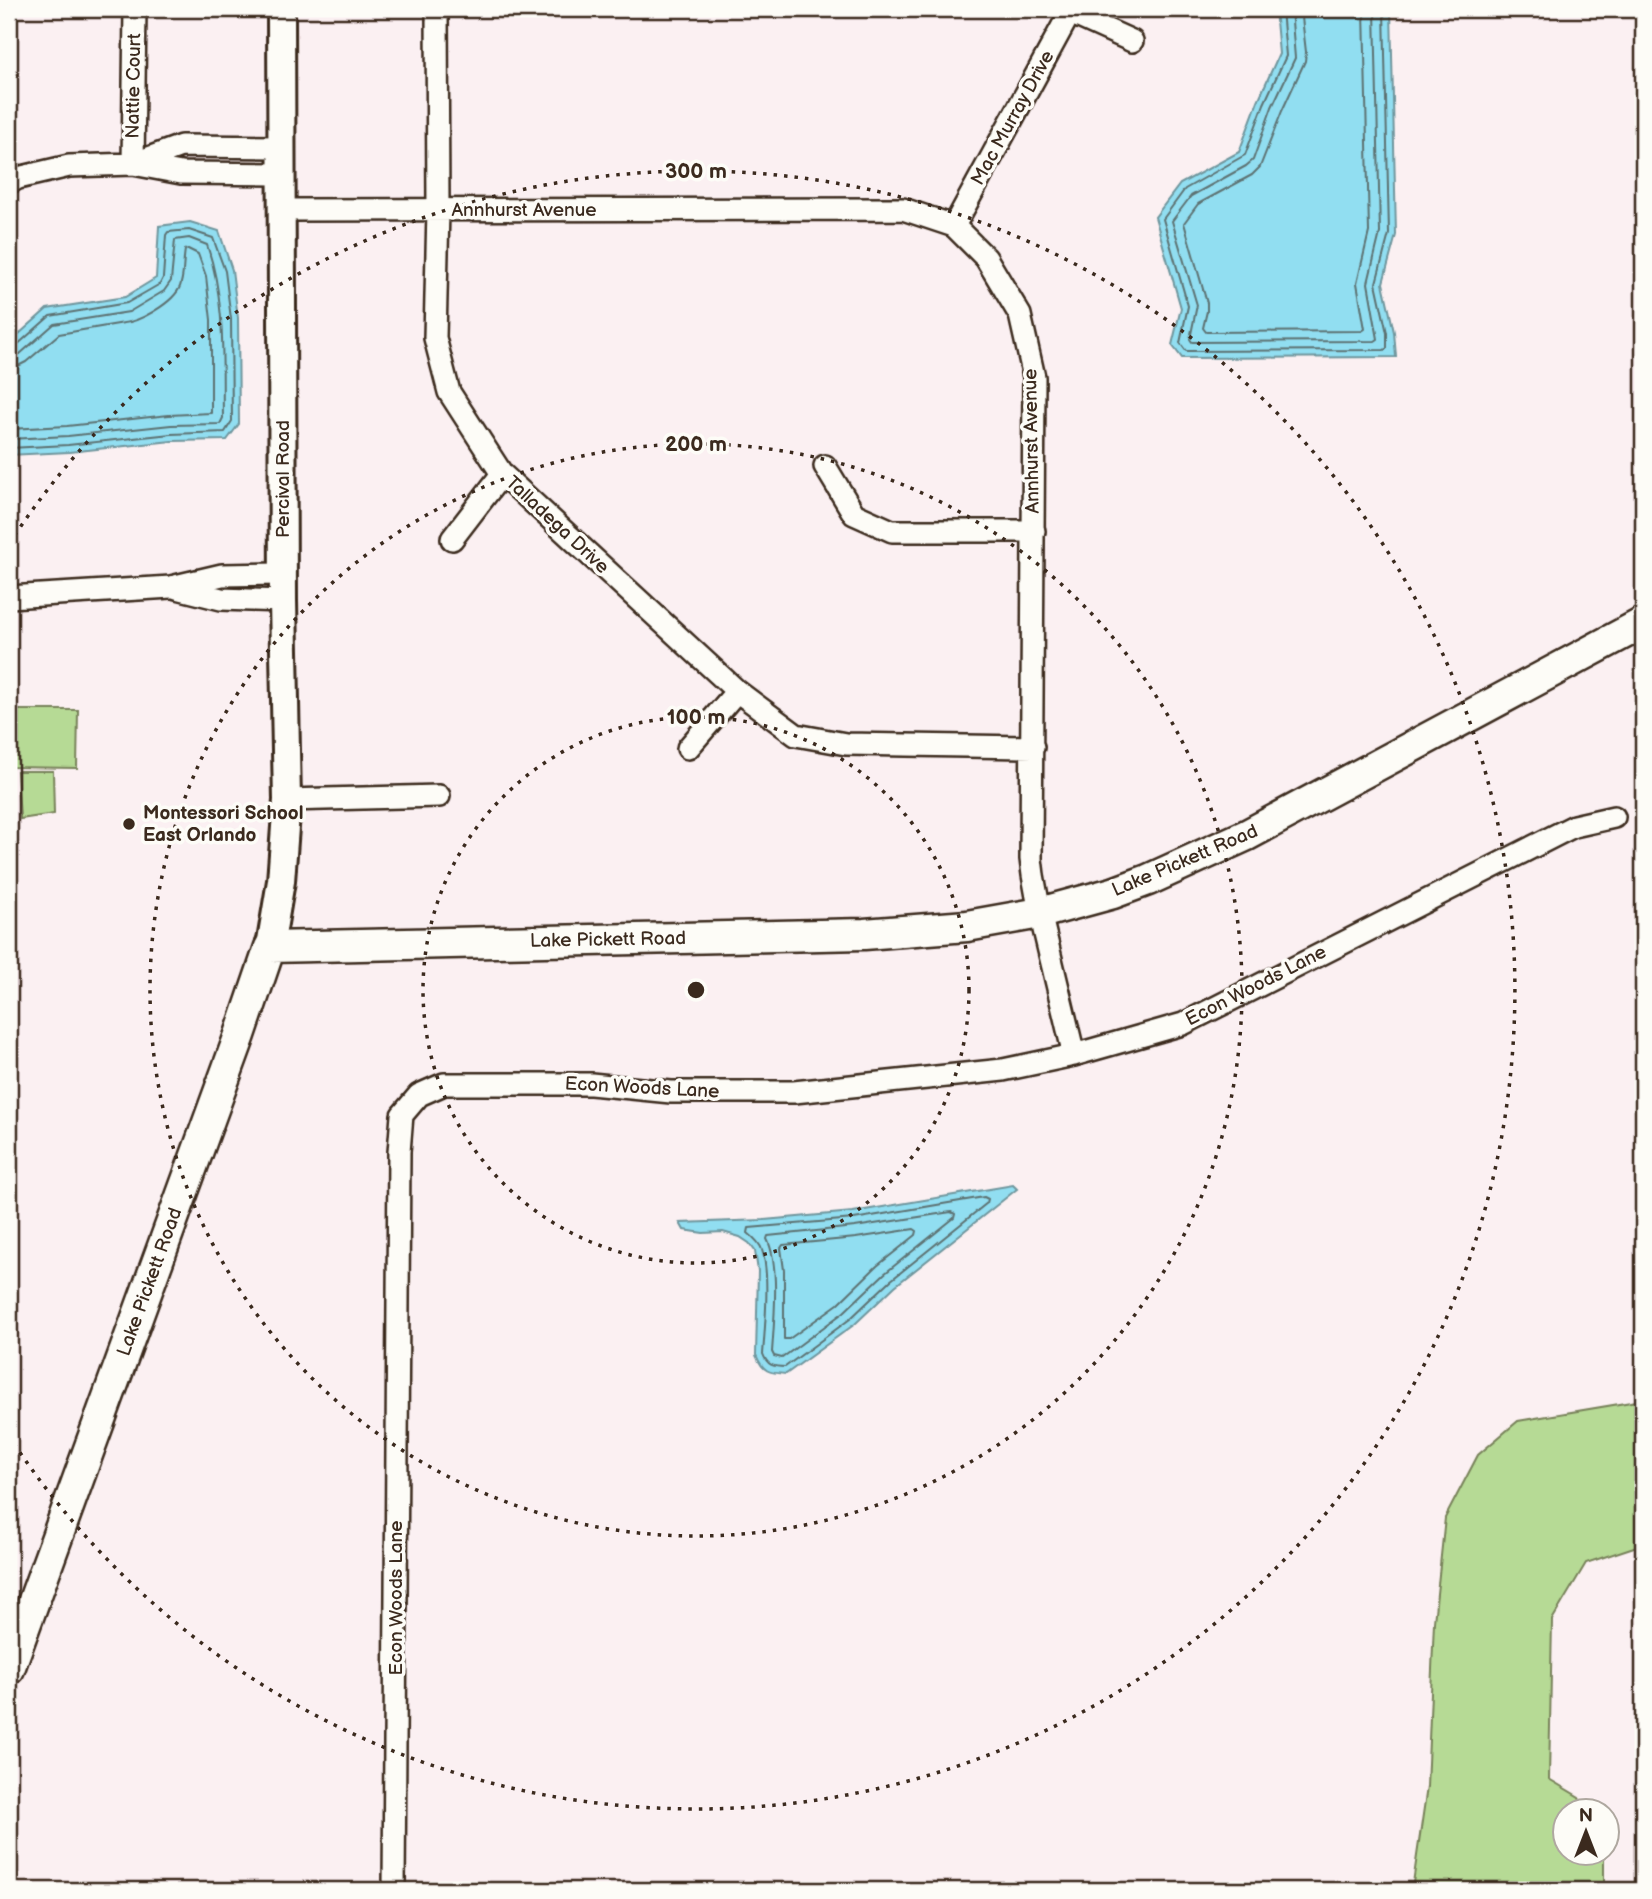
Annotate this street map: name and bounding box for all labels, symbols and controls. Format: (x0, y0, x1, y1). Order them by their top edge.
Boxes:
street label: Nattie Court (122, 33, 146, 139)
street label: Mac Murray Drive (966, 47, 1060, 189)
text: 300 m (665, 159, 727, 184)
street label: Annhurst Avenue (451, 199, 597, 222)
street label: Annhurst Avenue (1019, 368, 1045, 514)
street label: Percival Road (272, 420, 295, 538)
text: 200 m (665, 432, 727, 457)
street label: Talladega Drive (501, 471, 613, 579)
text: 100 m (667, 705, 725, 730)
place label: Montessori School East Orlando (143, 802, 303, 847)
marker: Montessori School East Orlando (121, 816, 137, 832)
street label: Lake Pickett Road (1109, 820, 1261, 902)
street label: Lake Pickett Road (530, 927, 686, 953)
street label: Econ Woods Lane (1182, 941, 1330, 1031)
centre of rings (684, 978, 708, 1002)
street label: Econ Woods Lane (564, 1072, 720, 1104)
street label: Lake Pickett Road (113, 1205, 187, 1359)
street label: Econ Woods Lane (385, 1521, 408, 1675)
north arrow (1550, 1798, 1620, 1868)
text: N (1579, 1805, 1593, 1828)

